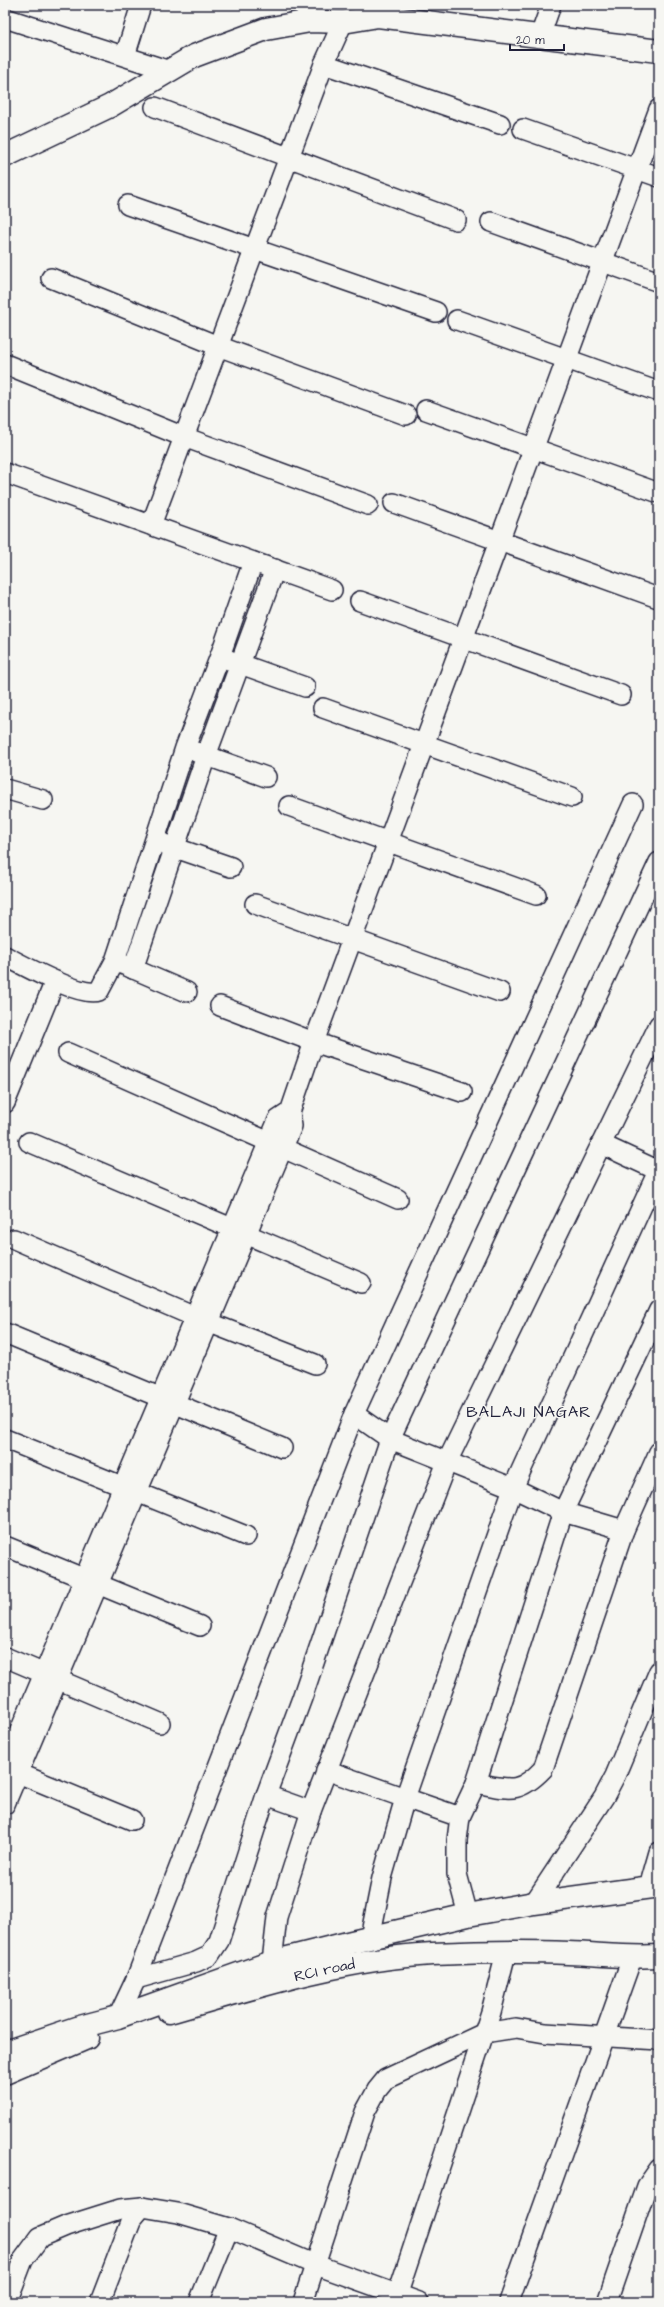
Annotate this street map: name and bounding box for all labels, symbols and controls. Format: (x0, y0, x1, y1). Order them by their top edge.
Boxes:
scale bar (510, 26, 564, 52)
text: 20 m (516, 32, 545, 49)
district label: BALAJI NAGAR (466, 1401, 592, 1423)
street label: RCI road (292, 1954, 357, 1987)

